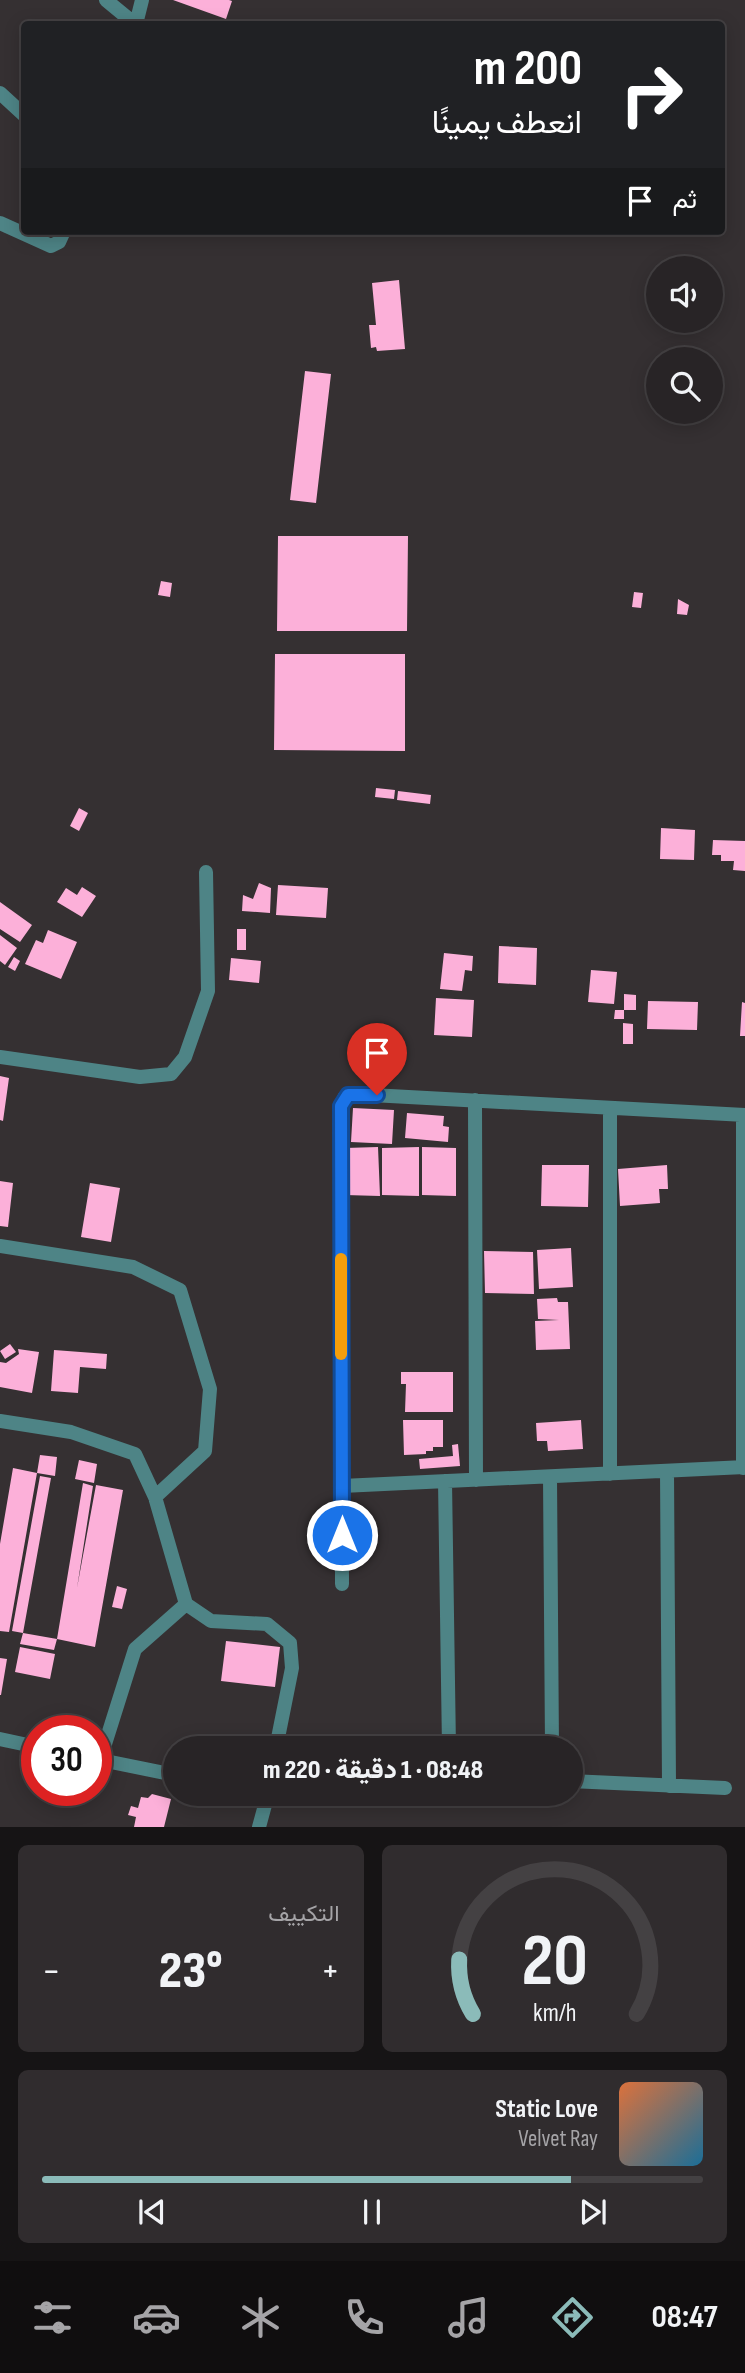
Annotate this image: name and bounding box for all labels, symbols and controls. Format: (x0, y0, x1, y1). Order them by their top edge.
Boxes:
text: 200 m (474, 40, 582, 99)
icon: right (606, 49, 697, 140)
text: انعطف يمينًا (432, 104, 582, 143)
icon: arrive (621, 182, 659, 220)
text: ثم (673, 185, 697, 216)
map controls (646, 256, 723, 424)
button: sound (646, 256, 723, 333)
button: search (646, 347, 723, 424)
pin (347, 1023, 407, 1095)
icon: arrive (358, 1034, 396, 1072)
position arrow (305, 1498, 379, 1572)
speed limit sign: 30 (21, 1715, 112, 1806)
text: 08:48 · 1 دقيقة · 220 m (263, 1755, 483, 1786)
text: التكييف (268, 1900, 340, 1928)
text: 20 (521, 1919, 588, 2007)
text: 23° (159, 1940, 223, 2003)
text: − (42, 1949, 61, 1994)
text: + (321, 1949, 339, 1994)
text: km/h (533, 1998, 576, 2029)
text: Static Love (495, 2094, 598, 2125)
text: Velvet Ray (518, 2125, 598, 2153)
icon: previous (133, 2193, 171, 2231)
icon: pause (353, 2193, 391, 2231)
icon: next (574, 2193, 612, 2231)
icon: filters (28, 2293, 77, 2342)
icon: car (132, 2293, 181, 2342)
icon: climate (236, 2293, 285, 2342)
icon: phone (340, 2293, 389, 2342)
icon: music (444, 2293, 493, 2342)
icon: directions (548, 2293, 597, 2342)
text: 08:47 (652, 2298, 718, 2337)

